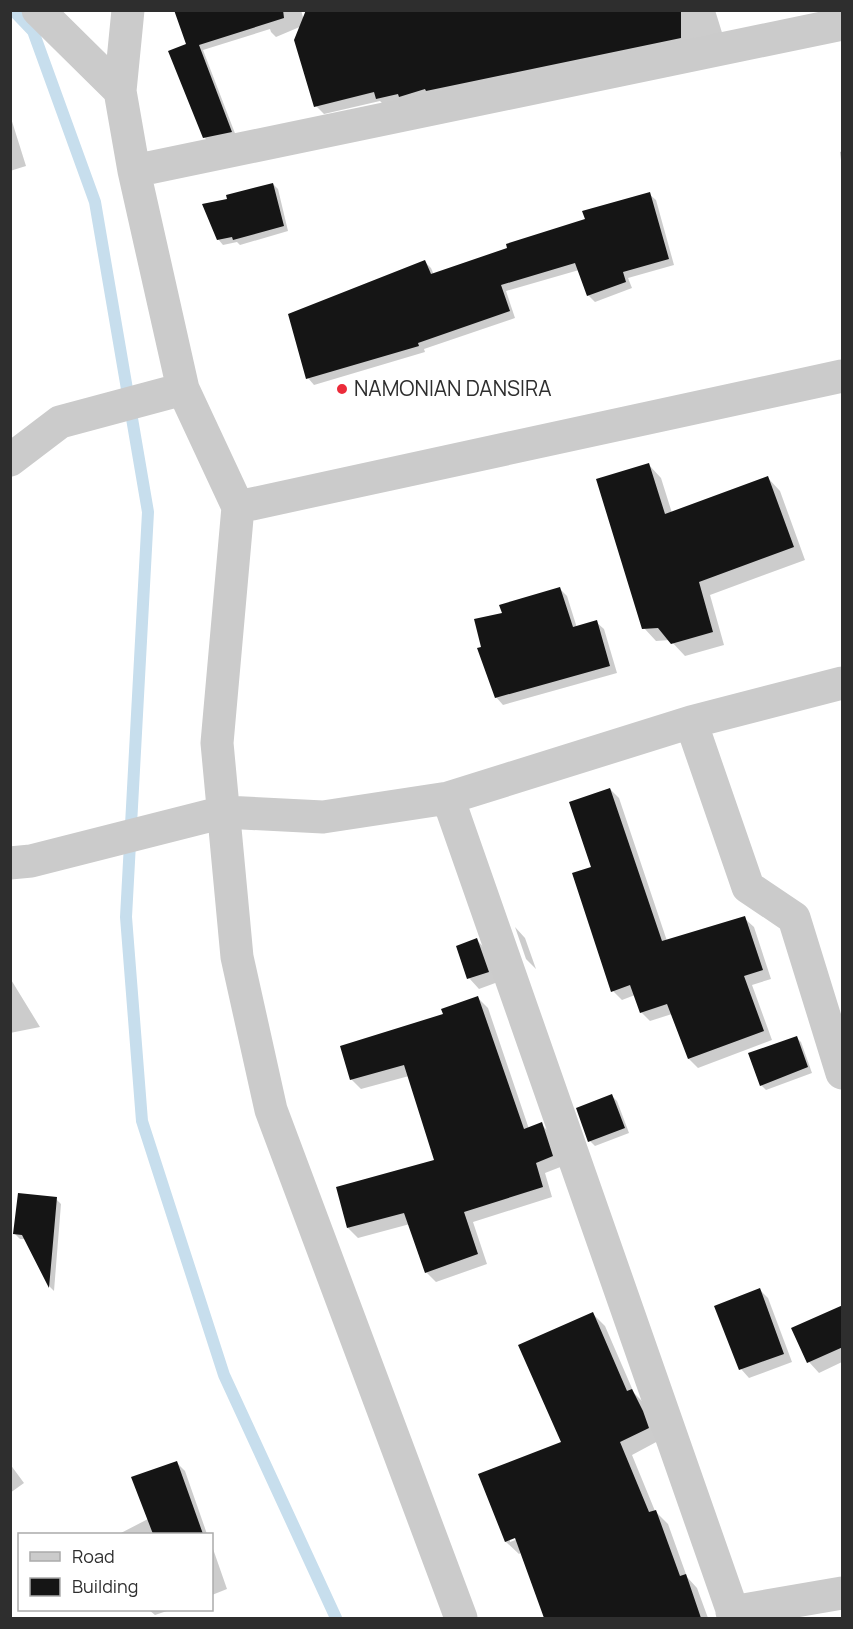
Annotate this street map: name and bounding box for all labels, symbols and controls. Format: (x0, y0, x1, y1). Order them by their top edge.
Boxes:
place label: NAMONIAN DANSIRA (354, 374, 551, 402)
marker: NAMONIAN DANSIRA (335, 382, 349, 396)
legend (18, 1533, 213, 1611)
text: Road (72, 1544, 115, 1568)
text: Building (72, 1574, 138, 1598)

